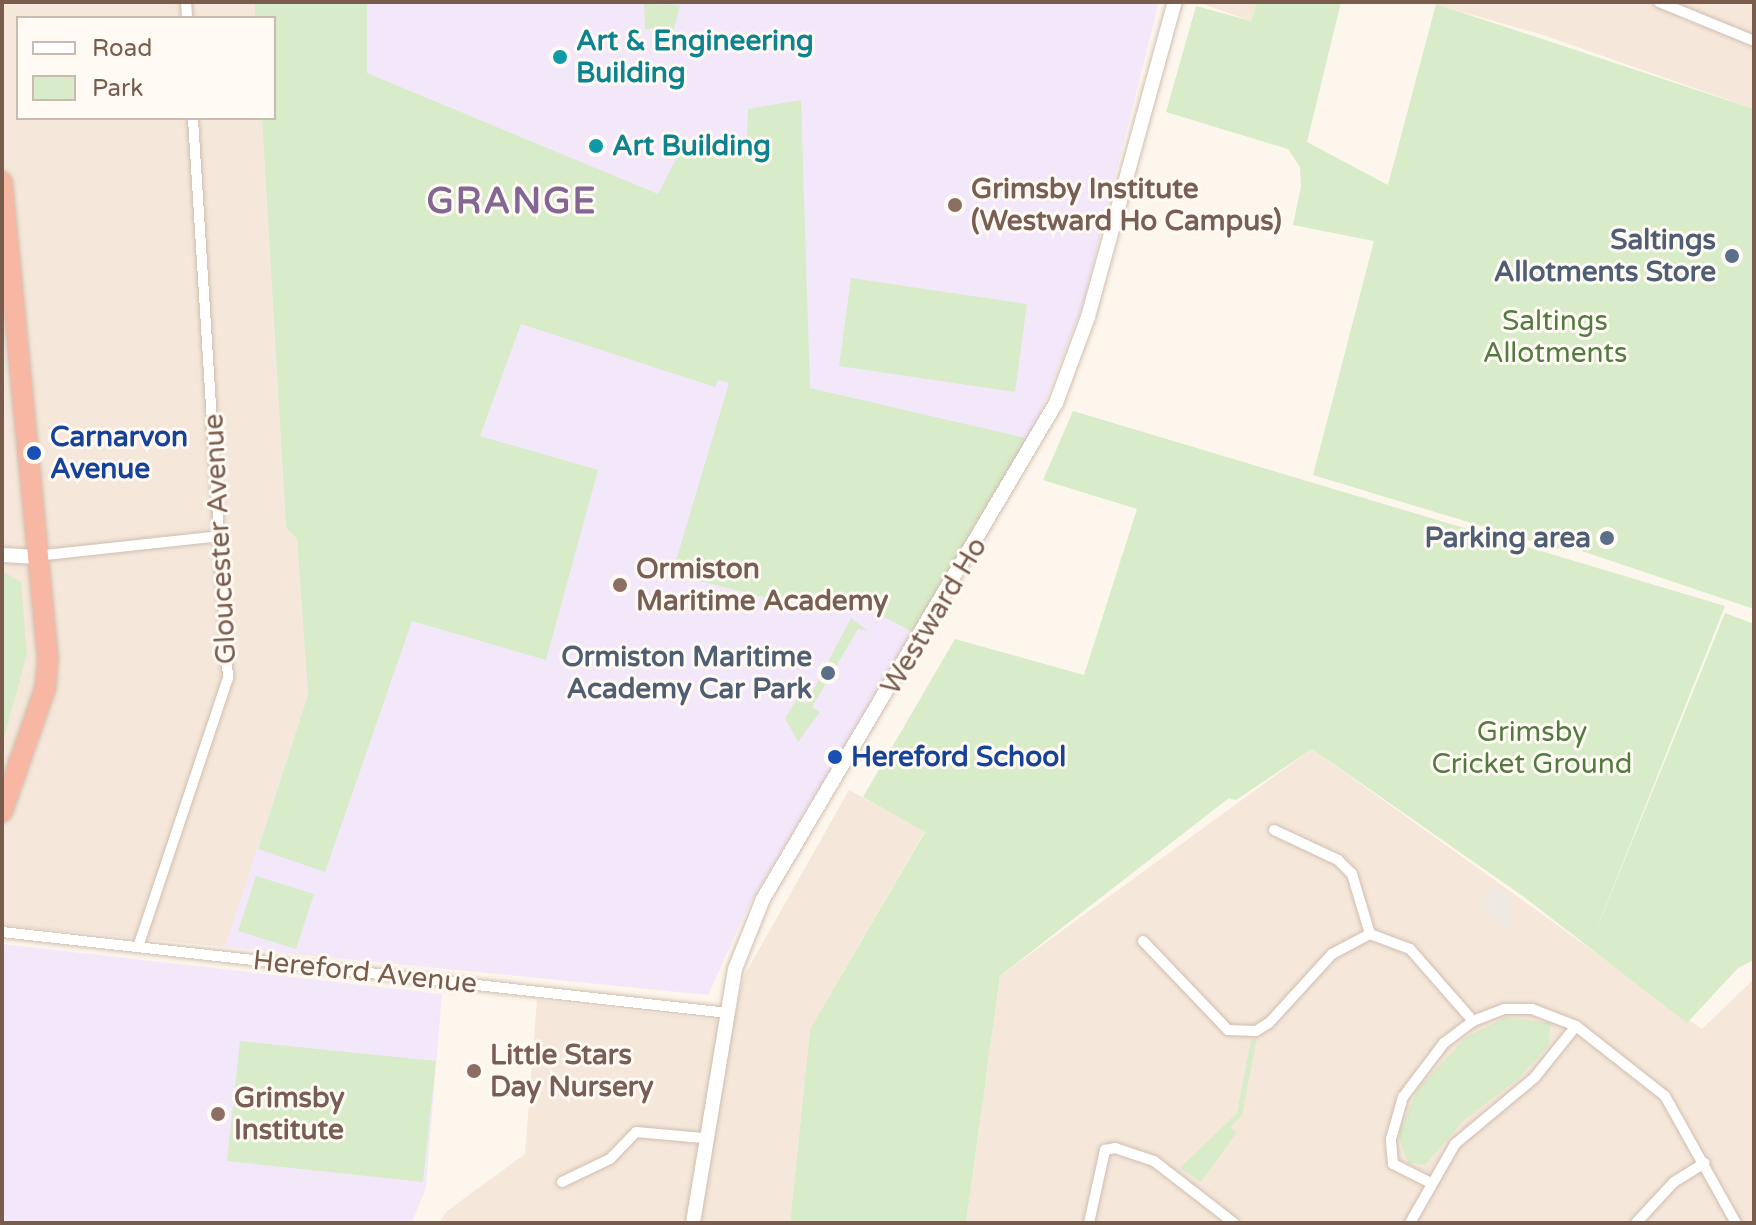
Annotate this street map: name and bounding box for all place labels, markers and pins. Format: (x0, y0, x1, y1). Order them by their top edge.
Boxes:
place label: Art & Engineering Building (576, 24, 814, 90)
marker: Art & Engineering Building (551, 48, 569, 66)
place label: Art Building (612, 129, 771, 163)
marker: Art Building (587, 137, 605, 155)
place label: Grimsby Institute (Westward Ho Campus) (971, 172, 1282, 238)
marker: Grimsby Institute (Westward Ho Campus) (946, 196, 964, 214)
place label: Saltings Allotments Store (1494, 223, 1716, 289)
marker: Saltings Allotments Store (1723, 247, 1741, 265)
place label: Carnarvon Avenue (50, 420, 188, 486)
marker: Carnarvon Avenue (25, 444, 43, 462)
place label: Parking area (1425, 521, 1591, 555)
marker: Parking area (1598, 529, 1616, 547)
place label: Ormiston Maritime Academy (636, 552, 888, 618)
marker: Ormiston Maritime Academy (611, 576, 629, 594)
place label: Ormiston Maritime Academy Car Park (561, 640, 812, 706)
marker: Ormiston Maritime Academy Car Park (819, 664, 837, 682)
place label: Hereford School (851, 740, 1066, 774)
marker: Hereford School (826, 748, 844, 766)
place label: Little Stars Day Nursery (490, 1038, 653, 1104)
marker: Little Stars Day Nursery (465, 1062, 483, 1080)
place label: Grimsby Institute (234, 1081, 345, 1147)
marker: Grimsby Institute (209, 1105, 227, 1123)

